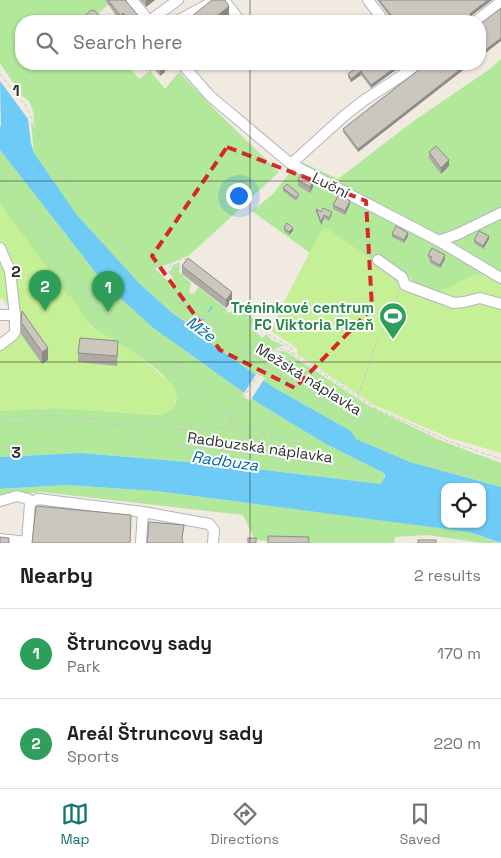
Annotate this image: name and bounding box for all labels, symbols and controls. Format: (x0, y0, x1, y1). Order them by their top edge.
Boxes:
search box (15, 15, 486, 70)
icon: search (33, 29, 61, 57)
text: Search here (73, 30, 183, 55)
text: 1 (12, 80, 20, 101)
street label: Luční (309, 168, 353, 202)
your location (226, 183, 252, 209)
text: 2 (11, 261, 21, 282)
pin: 2 (29, 270, 61, 311)
pin: 1 (92, 271, 124, 312)
place label: Tréninkové centrum FC Viktoria Plzeň (231, 298, 374, 334)
sports icon: Tréninkové centrum FC Viktoria Plzeň (378, 301, 408, 340)
water label: Mže (182, 311, 220, 347)
street label: Mežská náplavka (252, 339, 366, 419)
street label: Radbuzská náplavka (186, 427, 334, 467)
text: 3 (11, 442, 21, 463)
water label: Radbuza (190, 446, 260, 476)
map controls (441, 483, 486, 528)
button: locate (441, 483, 486, 528)
text: Nearby (20, 562, 93, 589)
text: 2 results (414, 565, 481, 586)
text: Štruncovy sady (67, 631, 212, 656)
text: 1 (32, 643, 40, 664)
text: 170 m (437, 643, 481, 664)
text: Park (67, 656, 100, 677)
text: Areál Štruncovy sady (67, 721, 263, 746)
text: 2 (31, 733, 41, 754)
text: 220 m (434, 733, 481, 754)
text: Sports (67, 746, 119, 767)
tab: Map (60, 800, 90, 848)
tab: Directions (210, 800, 279, 848)
tab: Saved (400, 800, 441, 848)

